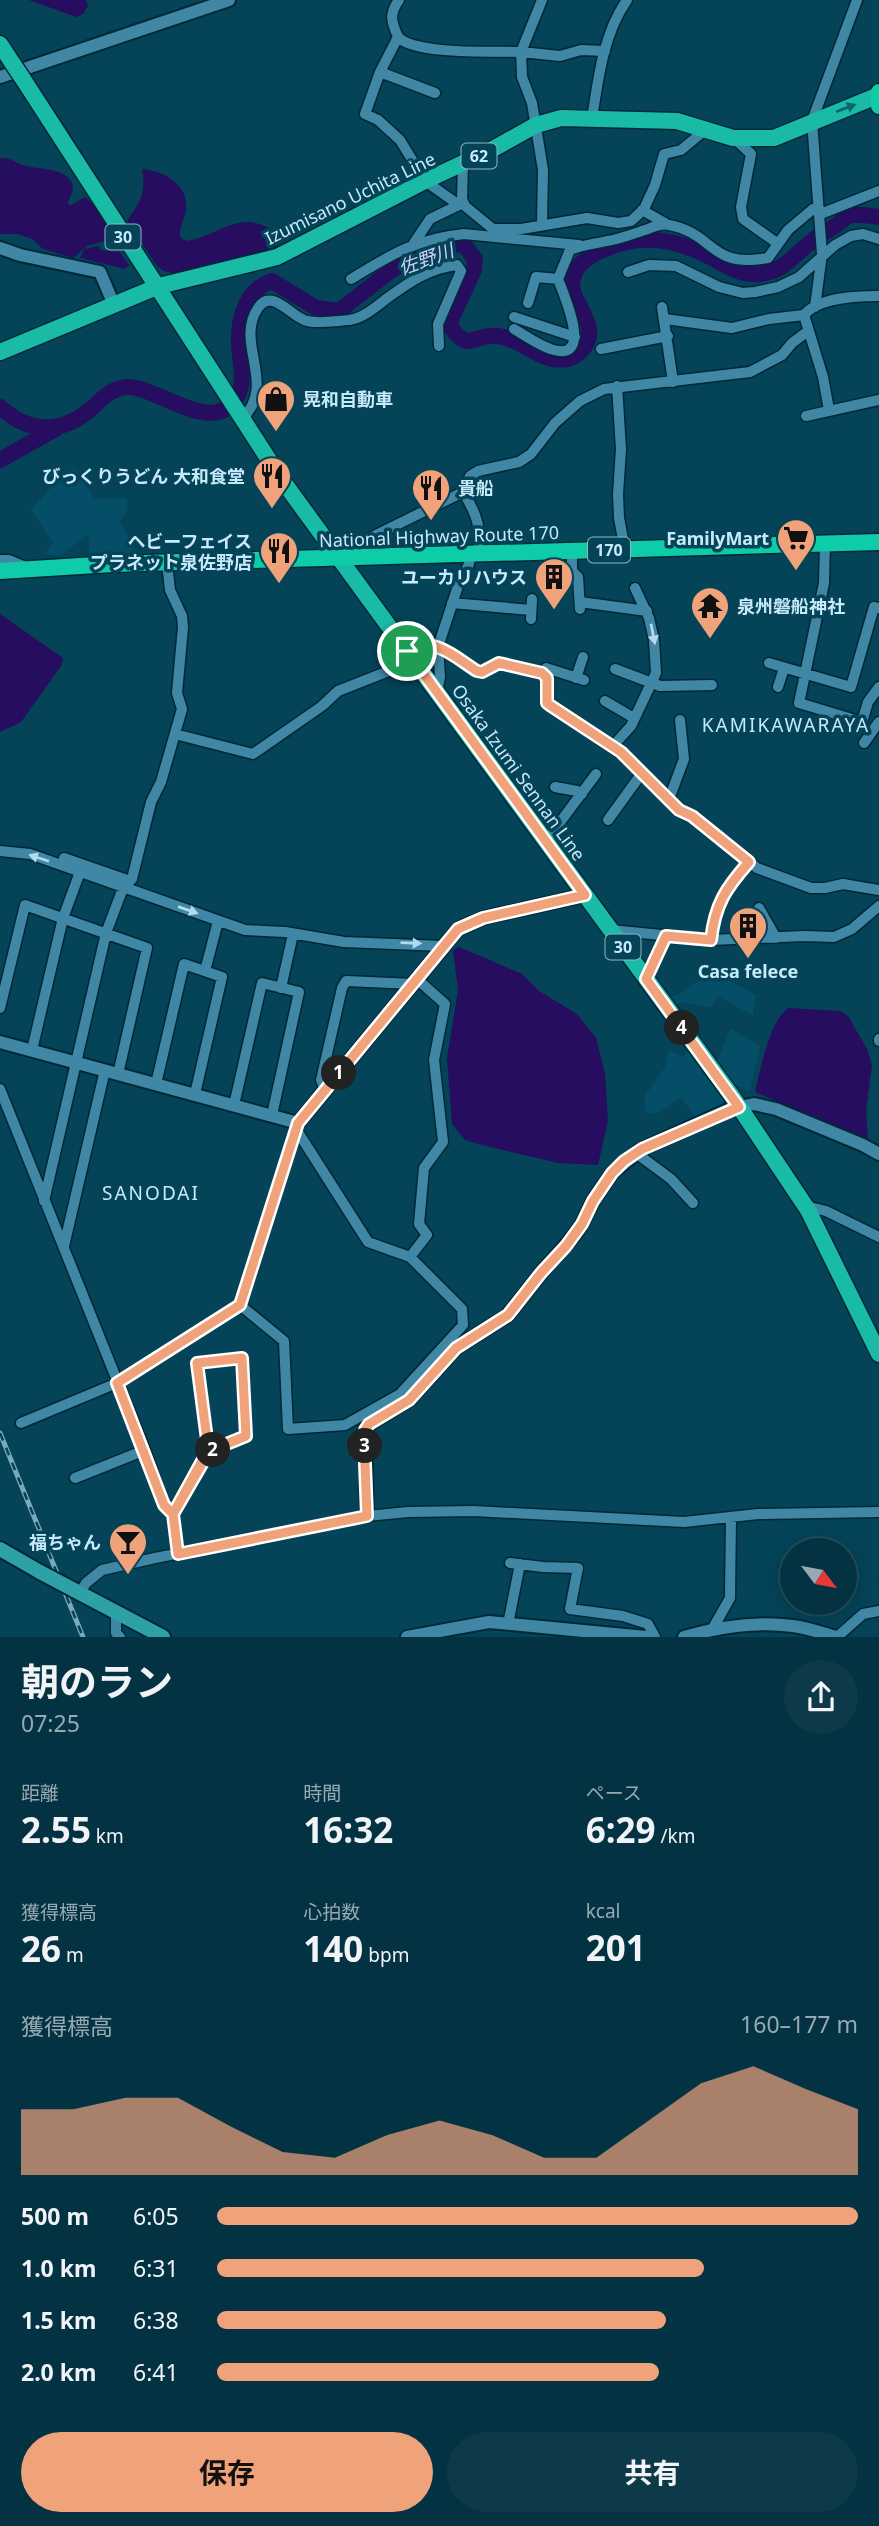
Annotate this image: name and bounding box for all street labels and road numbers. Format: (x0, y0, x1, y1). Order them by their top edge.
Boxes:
road number: 62 (462, 144, 496, 168)
street label: Izumisano Uchita Line (261, 146, 439, 250)
road number: 30 (106, 224, 140, 249)
street label: National Highway Route 170 (319, 520, 559, 552)
road number: 170 (588, 538, 630, 562)
street label: Osaka Izumi Sennan Line (447, 679, 591, 865)
road number: 30 (606, 934, 640, 959)

